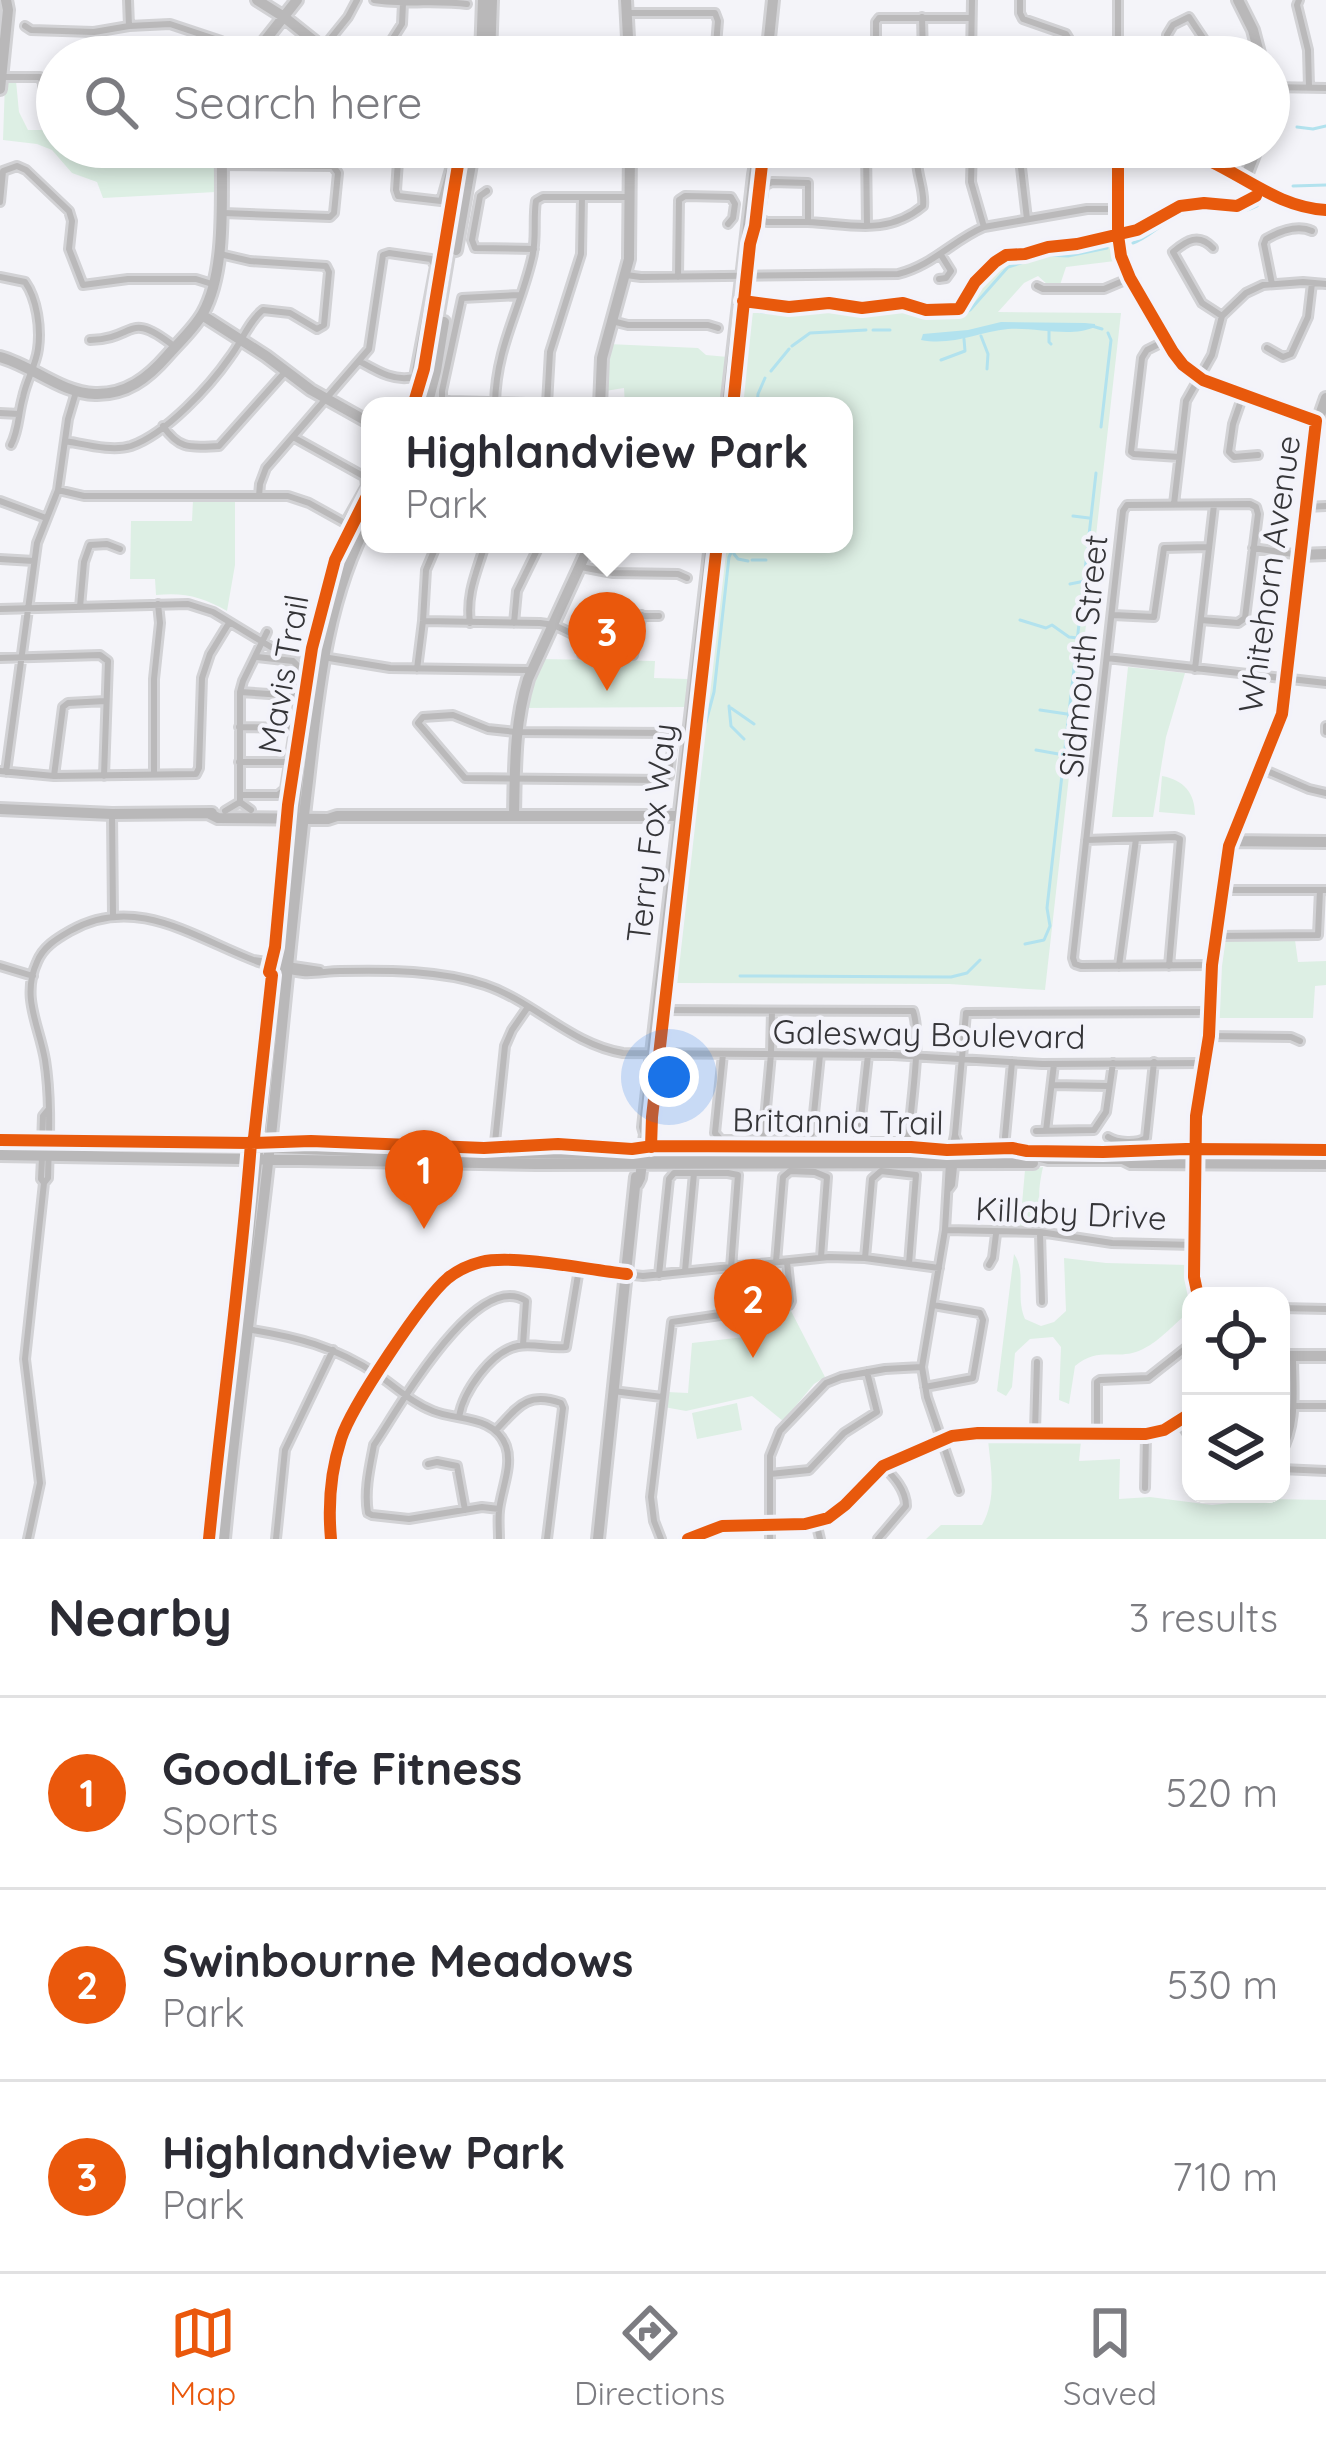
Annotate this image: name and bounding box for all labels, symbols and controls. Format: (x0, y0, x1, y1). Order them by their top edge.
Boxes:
search box (36, 36, 1290, 168)
icon: search (78, 69, 144, 135)
text: Search here (174, 74, 422, 130)
popup (361, 397, 853, 553)
text: Highlandview Park (405, 423, 809, 479)
street label: Whitehorn Avenue (1229, 433, 1308, 715)
text: Park (405, 479, 488, 528)
street label: Sidmouth Street (1049, 533, 1116, 779)
street label: Mavis Trail (248, 591, 317, 757)
pin: 3 (568, 592, 646, 691)
street label: Terry Fox Way (617, 721, 684, 945)
street label: Galesway Boulevard (772, 1010, 1086, 1057)
your location (639, 1047, 699, 1107)
street label: Britannia Trail (732, 1098, 944, 1143)
pin: 1 (385, 1130, 463, 1229)
street label: Killaby Drive (974, 1187, 1168, 1238)
pin: 2 (714, 1259, 792, 1358)
map controls (1182, 1287, 1290, 1503)
button: locate (1182, 1287, 1290, 1395)
button: layers (1182, 1395, 1290, 1503)
text: Nearby (48, 1585, 232, 1649)
text: 3 results (1129, 1593, 1278, 1642)
text: GoodLife Fitness (162, 1740, 522, 1796)
text: 1 (79, 1768, 95, 1817)
text: 520 m (1166, 1768, 1278, 1817)
text: Sports (162, 1796, 278, 1845)
text: Swinbourne Meadows (162, 1932, 633, 1988)
text: 2 (76, 1960, 98, 2009)
text: 530 m (1167, 1960, 1278, 2009)
text: Park (162, 1988, 245, 2037)
text: Highlandview Park (162, 2124, 565, 2180)
text: 3 (77, 2152, 97, 2201)
text: 710 m (1172, 2152, 1278, 2201)
text: Park (162, 2180, 245, 2229)
tab: Map (169, 2300, 236, 2413)
tab: Directions (574, 2300, 725, 2413)
tab: Saved (1063, 2300, 1157, 2413)

